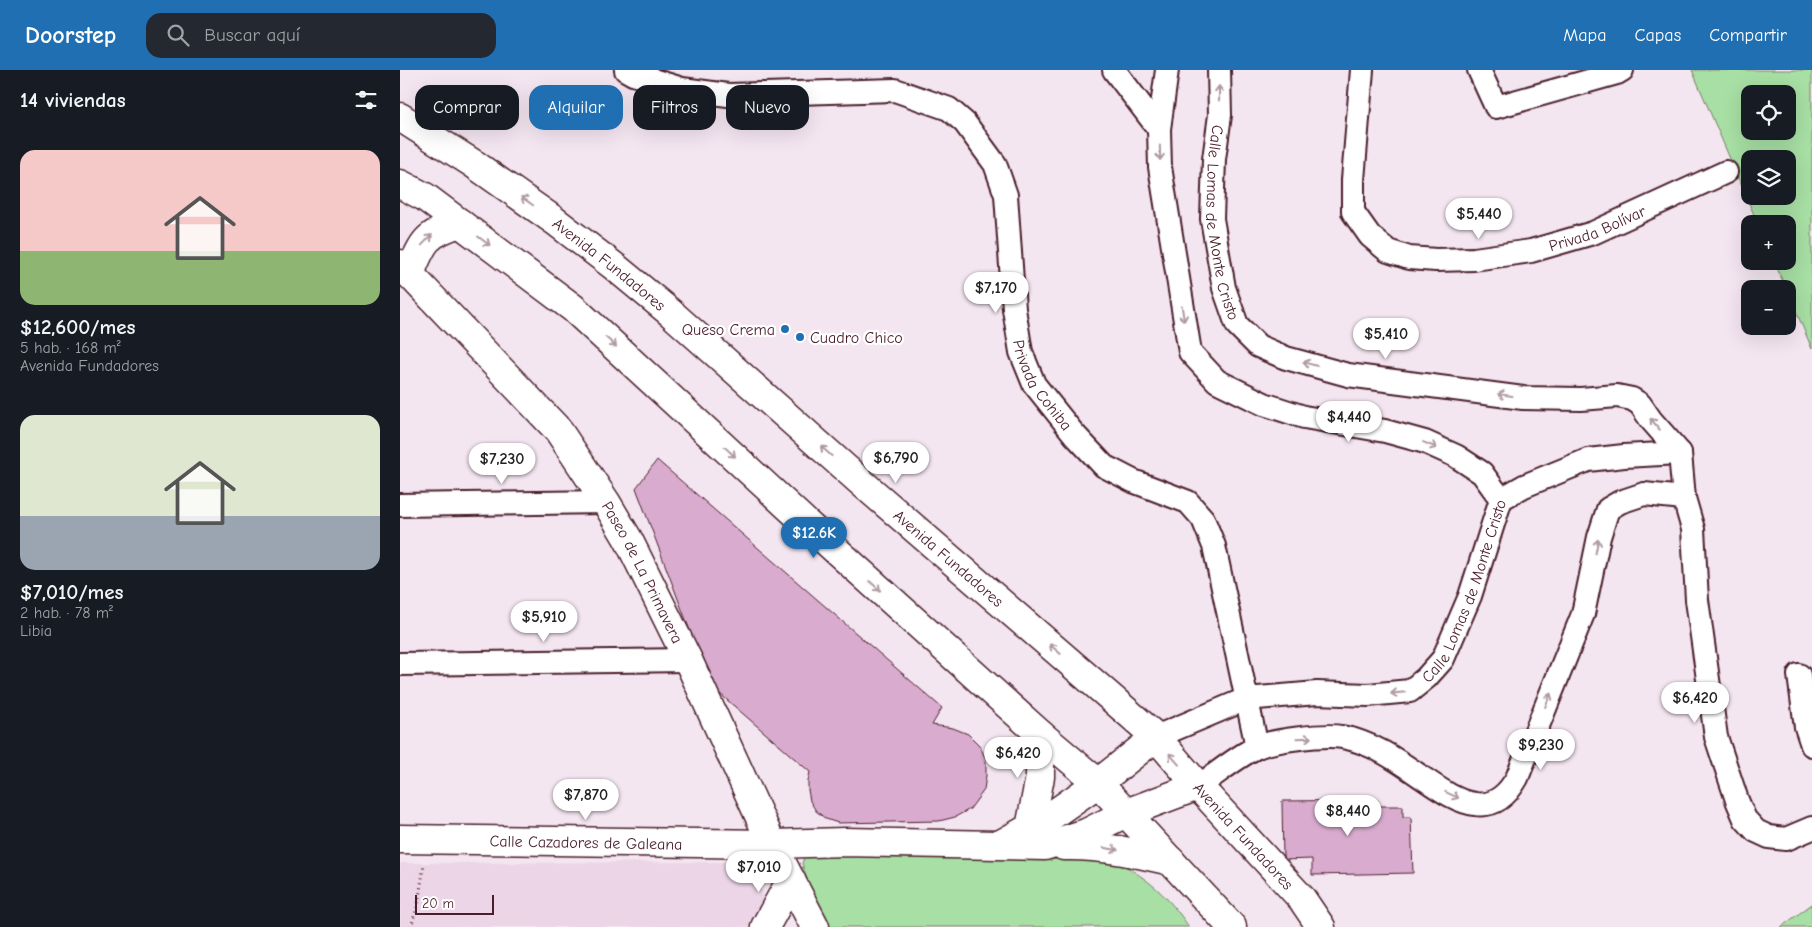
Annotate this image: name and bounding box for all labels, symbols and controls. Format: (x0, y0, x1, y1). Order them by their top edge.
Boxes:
search box (146, 13, 496, 58)
text: Doorstep (25, 21, 116, 49)
icon: search (164, 21, 192, 49)
text: Buscar aquí (204, 24, 300, 46)
text: Mapa (1563, 25, 1606, 46)
text: Capas (1634, 25, 1681, 46)
text: Compartir (1709, 25, 1787, 46)
chip: Comprar (415, 85, 519, 130)
chip: Alquilar (529, 85, 623, 130)
chip: Filtros (633, 85, 716, 130)
chip: Nuevo (726, 85, 809, 130)
map controls (1741, 85, 1796, 335)
button: locate (1741, 85, 1796, 140)
icon: filters (352, 86, 380, 114)
one-way arrow (1214, 86, 1224, 102)
text: 14 viviendas (20, 88, 126, 112)
street label: Calle Lomas de Monte Cristo (1202, 124, 1243, 323)
one-way arrow (1155, 145, 1164, 161)
button: layers (1741, 150, 1796, 205)
icon: home (155, 183, 245, 273)
one-way arrow (520, 196, 534, 206)
pin: $5,440 (1438, 198, 1520, 240)
street label: Privada Bolívar (1547, 202, 1649, 255)
text: $5,440 (1456, 205, 1502, 223)
street label: Avenida Fundadores (549, 215, 669, 315)
button: + (1741, 215, 1796, 270)
one-way arrow (421, 234, 433, 247)
one-way arrow (477, 235, 490, 246)
pin: $7,170 (955, 272, 1037, 314)
text: $7,170 (975, 279, 1017, 297)
button: − (1741, 280, 1796, 335)
one-way arrow (1179, 305, 1189, 321)
text: $12,600/mes (20, 315, 136, 339)
pin: $5,410 (1345, 318, 1427, 360)
place label: Queso Crema (682, 321, 775, 339)
marker: Queso Crema (779, 323, 791, 335)
text: $5,410 (1364, 325, 1408, 343)
place label: Cuadro Chico (810, 329, 903, 347)
marker: Cuadro Chico (794, 331, 806, 343)
one-way arrow (604, 336, 617, 348)
text: 5 hab. · 168 m² (20, 339, 121, 357)
street label: Privada Cohiba (1009, 339, 1075, 434)
text: Avenida Fundadores (20, 357, 159, 375)
one-way arrow (1302, 358, 1318, 368)
one-way arrow (1497, 390, 1513, 400)
pin: $4,440 (1308, 400, 1390, 443)
text: $4,440 (1327, 408, 1371, 426)
one-way arrow (1649, 418, 1661, 431)
one-way arrow (1422, 440, 1437, 450)
pin: $7,230 (461, 442, 543, 485)
pin: $6,790 (855, 442, 937, 484)
one-way arrow (820, 445, 833, 457)
one-way arrow (724, 446, 736, 458)
icon: home (155, 448, 245, 538)
text: $6,790 (873, 449, 919, 467)
text: $7,230 (480, 450, 524, 468)
street label: Calle Lomas de Monte Cristo (1418, 497, 1510, 687)
street label: Paseo de La Primavera (598, 498, 686, 646)
street label: Avenida Fundadores (890, 506, 1007, 611)
pin: $12.6K (773, 516, 855, 559)
text: $12.6K (792, 524, 836, 542)
one-way arrow (1593, 538, 1603, 554)
text: $7,010/mes (20, 580, 124, 604)
one-way arrow (869, 580, 882, 591)
pin: $5,910 (503, 600, 585, 643)
text: 2 hab. · 78 m² (20, 604, 113, 622)
text: $5,910 (522, 608, 567, 626)
text: Libia (20, 622, 52, 640)
one-way arrow (1048, 643, 1061, 655)
pin: $6,420 (1654, 682, 1736, 724)
one-way arrow (1390, 688, 1406, 697)
text: $6,420 (1672, 689, 1718, 707)
one-way arrow (1544, 693, 1554, 708)
pin: $9,230 (1500, 728, 1582, 771)
one-way arrow (1296, 733, 1312, 742)
pin: $6,420 (977, 736, 1059, 779)
text: $9,230 (1518, 736, 1564, 754)
text: $6,420 (995, 744, 1041, 762)
one-way arrow (1169, 752, 1180, 765)
pin: $7,870 (545, 778, 627, 821)
street label: Avenida Fundadores (1189, 779, 1297, 894)
text: $7,870 (564, 786, 608, 804)
one-way arrow (1444, 791, 1459, 800)
pin: $8,440 (1307, 794, 1389, 837)
text: $8,440 (1325, 802, 1371, 820)
street label: Calle Cazadores de Galeana (489, 832, 683, 854)
one-way arrow (1103, 845, 1119, 855)
pin: $7,010 (718, 850, 800, 893)
text: $7,010 (737, 858, 781, 876)
scale bar (415, 892, 494, 915)
text: 20 m (422, 895, 454, 912)

